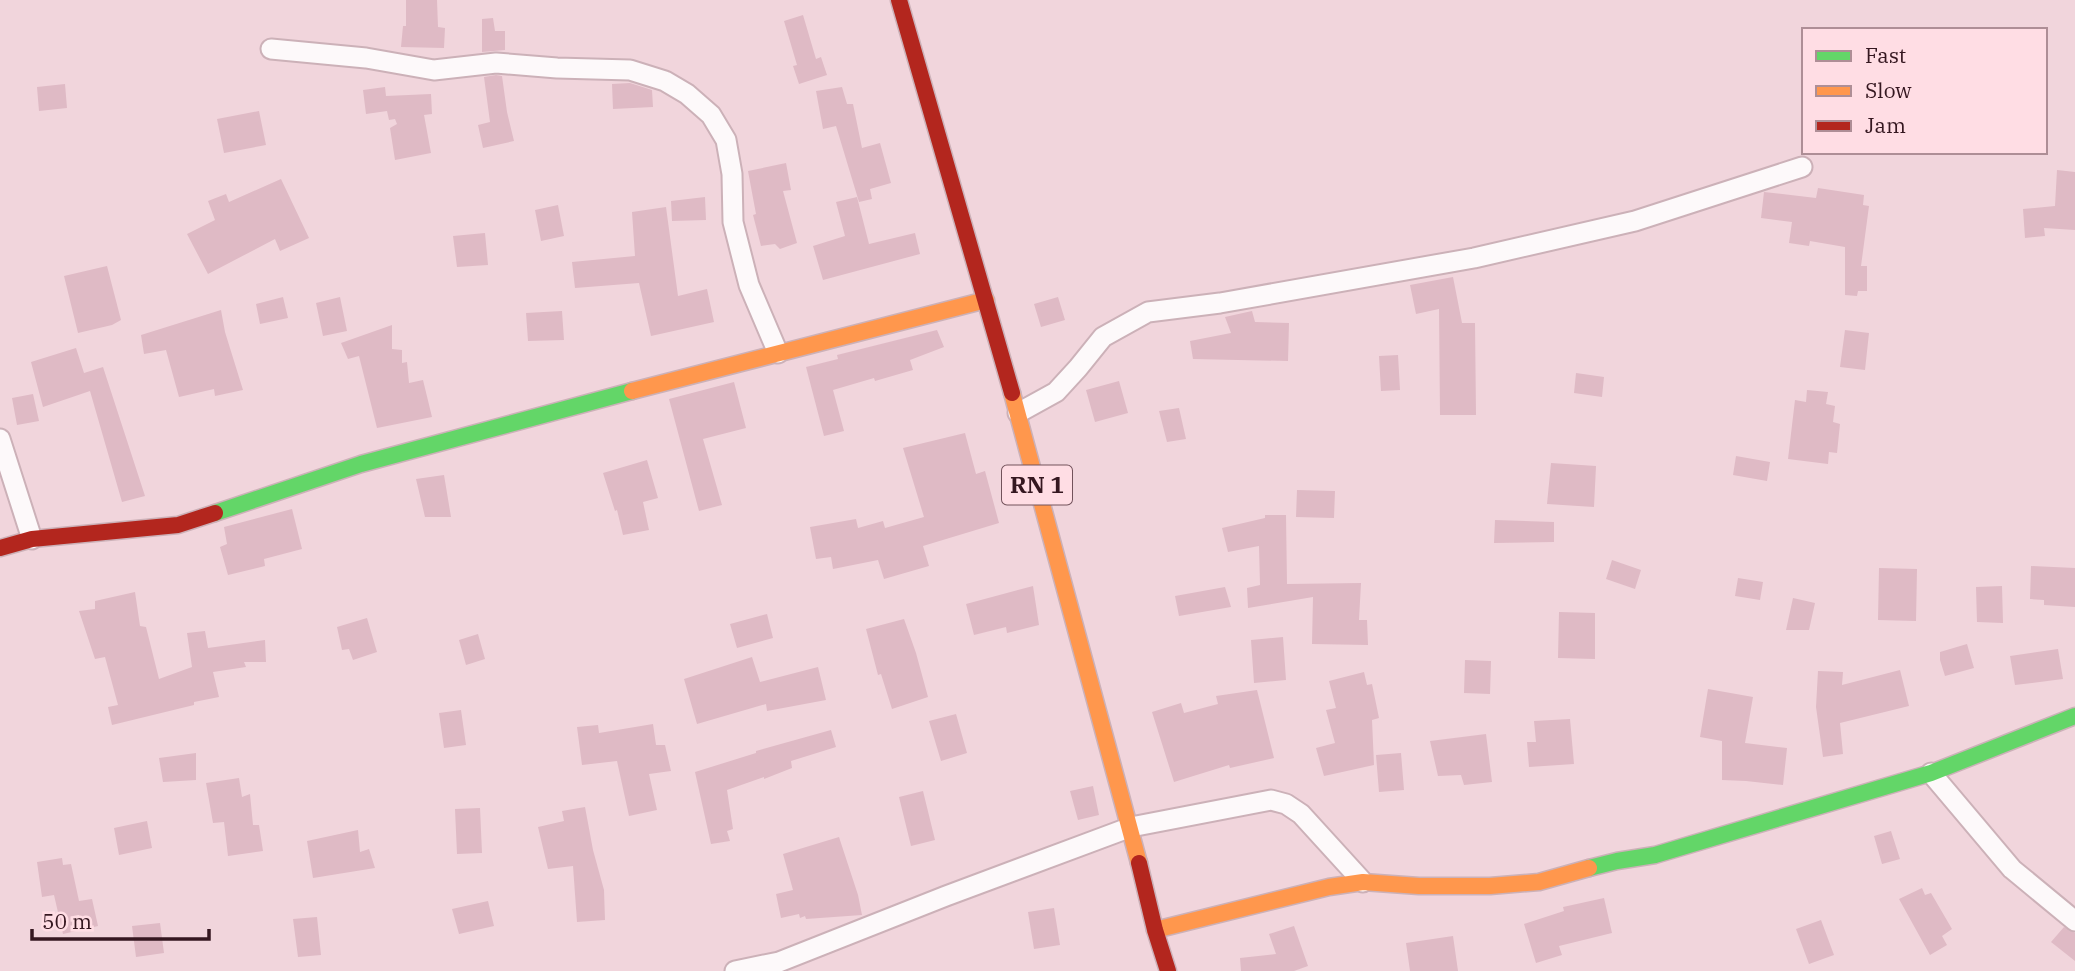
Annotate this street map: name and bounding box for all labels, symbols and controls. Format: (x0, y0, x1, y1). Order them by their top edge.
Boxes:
legend (1802, 28, 2047, 154)
text: Fast (1865, 41, 1906, 69)
text: Slow (1865, 76, 1912, 104)
text: Jam (1865, 111, 1906, 139)
road number: RN 1 (1002, 466, 1072, 505)
scale bar (32, 898, 208, 942)
text: 50 m (42, 907, 92, 935)

